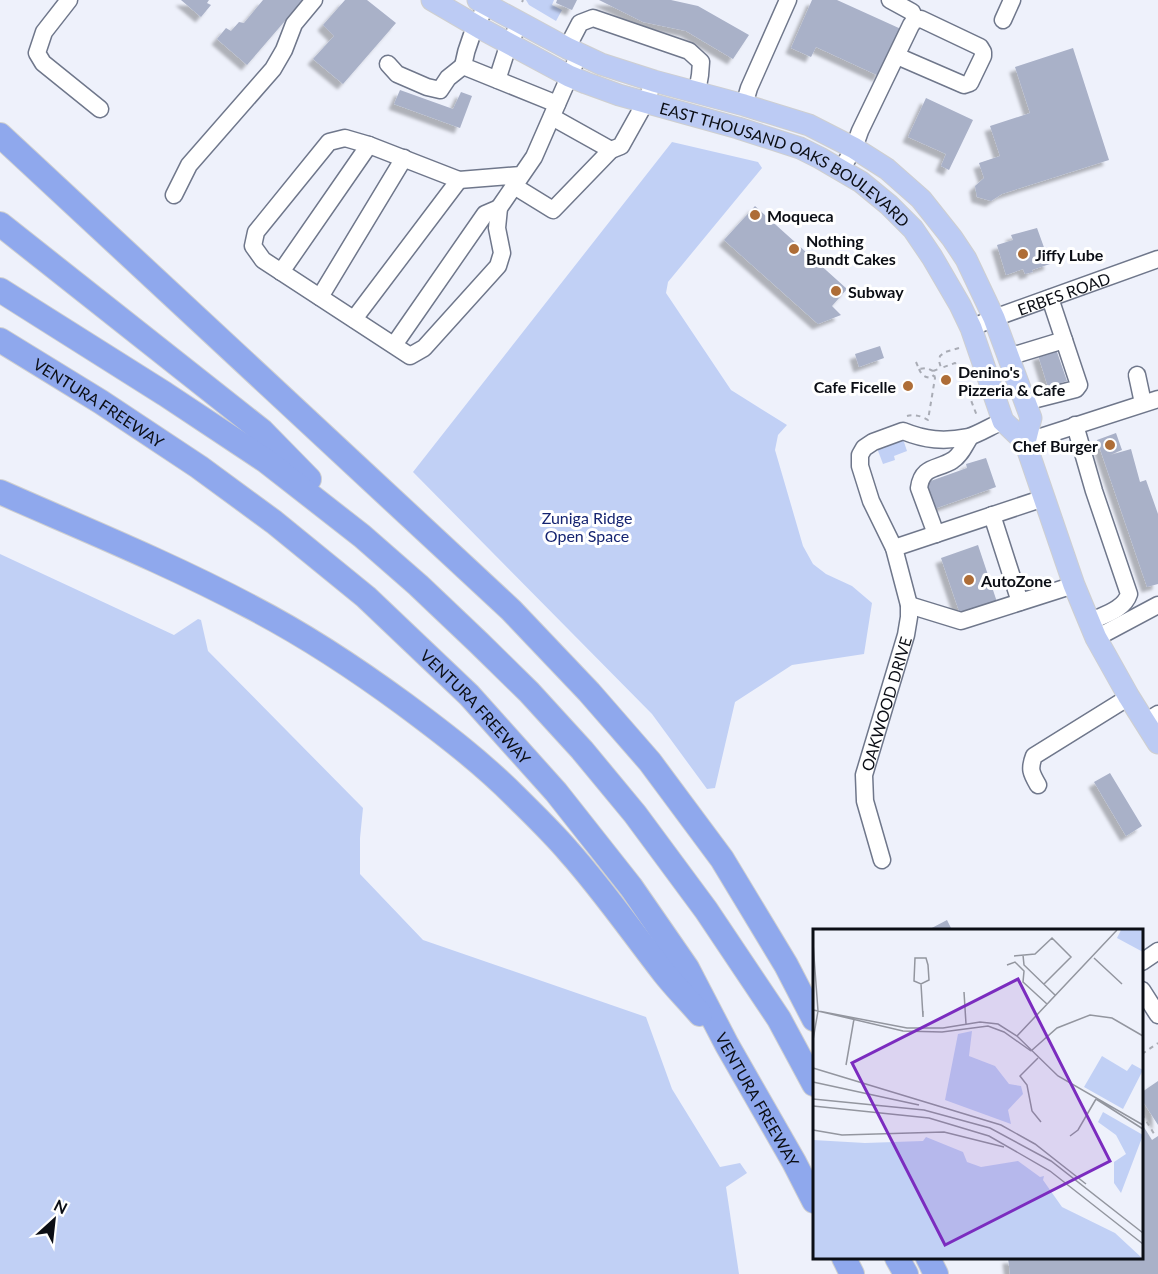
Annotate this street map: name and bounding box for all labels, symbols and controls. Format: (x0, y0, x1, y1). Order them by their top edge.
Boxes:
street label: EAST THOUSAND OAKS BOULEVARD (658, 97, 914, 230)
place label: Moqueca (767, 206, 834, 225)
marker: Moqueca (748, 208, 762, 222)
place label: Nothing Bundt Cakes (806, 231, 896, 268)
marker: Nothing Bundt Cakes (787, 242, 801, 256)
place label: Jiffy Lube (1035, 245, 1104, 264)
marker: Jiffy Lube (1016, 247, 1030, 261)
street label: ERBES ROAD (1015, 268, 1112, 318)
place label: Subway (848, 282, 904, 301)
marker: Subway (829, 284, 843, 298)
street label: VENTURA FREEWAY (30, 354, 168, 451)
place label: Denino's Pizzeria & Cafe (958, 362, 1066, 399)
marker: Denino's Pizzeria & Cafe (939, 373, 953, 387)
place label: Cafe Ficelle (814, 377, 896, 396)
marker: Cafe Ficelle (901, 379, 915, 393)
place label: Chef Burger (1013, 436, 1098, 455)
marker: Chef Burger (1103, 438, 1117, 452)
park label: Zuniga Ridge Open Space (542, 508, 632, 545)
place label: AutoZone (980, 571, 1052, 590)
marker: AutoZone (962, 573, 976, 587)
street label: OAKWOOD DRIVE (856, 634, 915, 773)
street label: VENTURA FREEWAY (417, 645, 535, 767)
inset map (813, 929, 1143, 1259)
street label: VENTURA FREEWAY (713, 1029, 804, 1170)
north arrow (24, 1190, 84, 1250)
text: N (51, 1195, 71, 1217)

